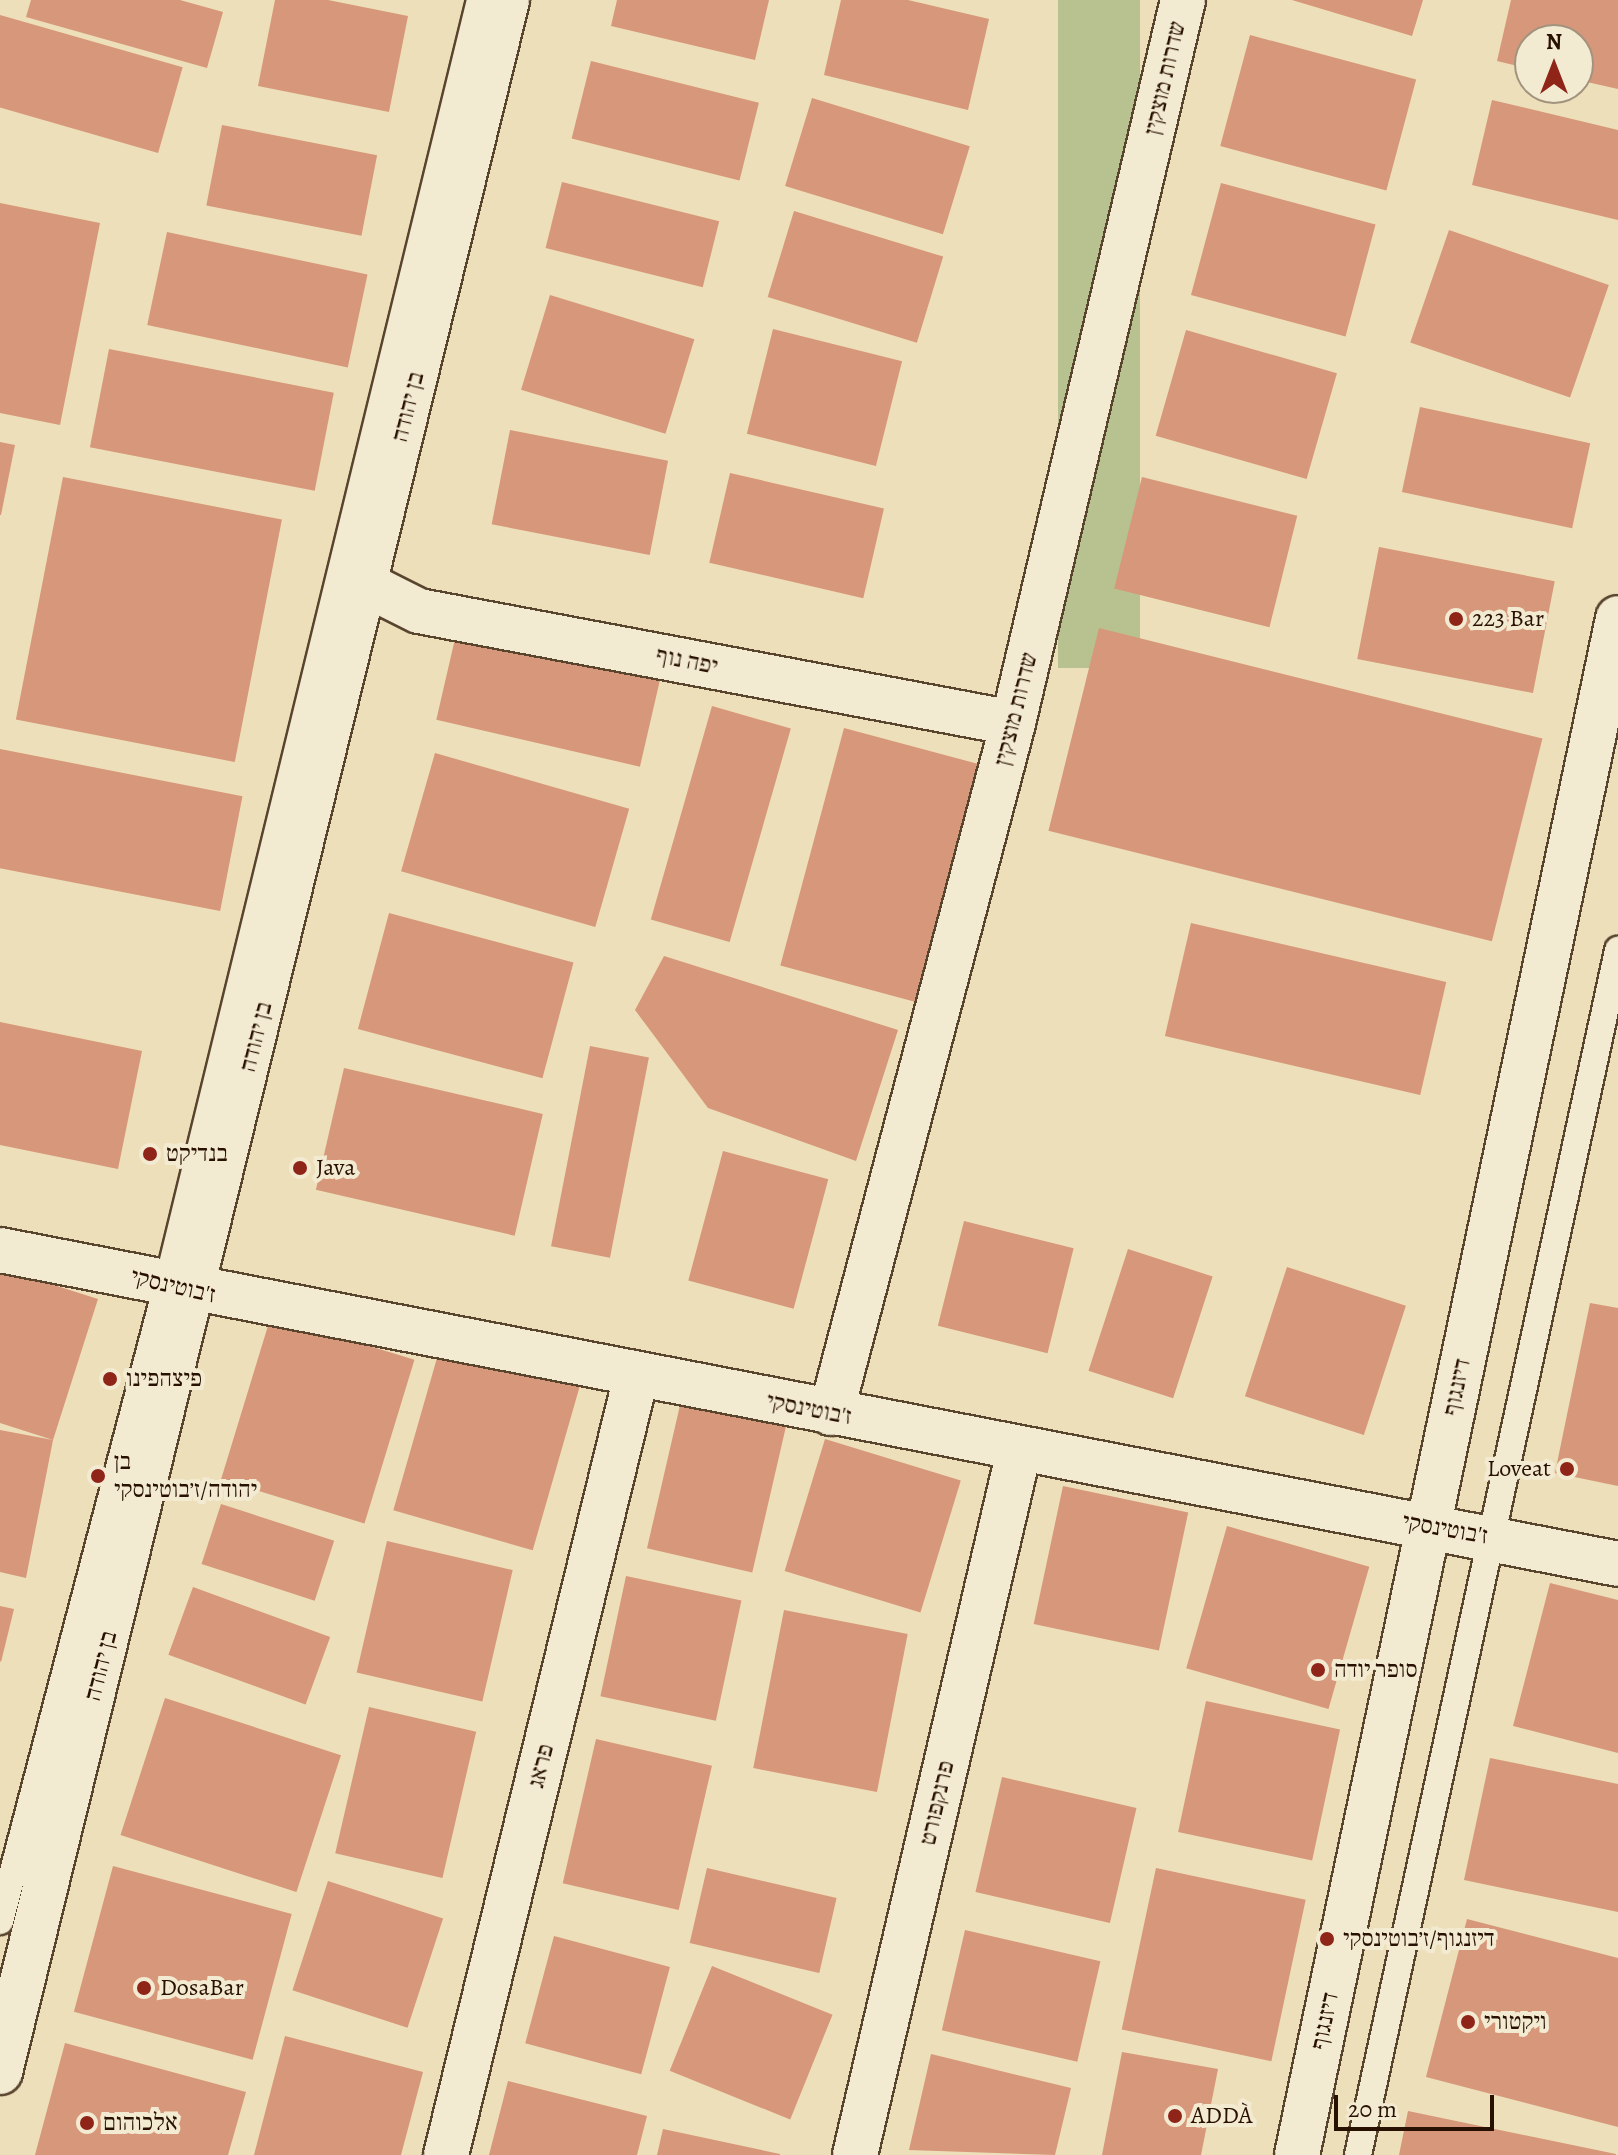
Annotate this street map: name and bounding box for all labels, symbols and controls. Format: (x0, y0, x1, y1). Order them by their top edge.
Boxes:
street label: שדרות מוצקין (1138, 18, 1192, 138)
north arrow (1514, 24, 1594, 104)
text: N (1546, 27, 1562, 57)
street label: בן יהודה (385, 369, 431, 445)
place label: 223 Bar (1472, 605, 1544, 633)
marker: 223 Bar (1447, 610, 1465, 628)
street label: יפה נוף (654, 641, 720, 681)
street label: שדרות מוצקין (988, 649, 1044, 769)
street label: בן יהודה (233, 999, 279, 1075)
place label: בנדיקט (166, 1140, 228, 1168)
marker: בנדיקט (141, 1145, 159, 1163)
place label: Java (316, 1154, 355, 1182)
marker: Java (291, 1159, 309, 1177)
street label: ז'בוטינסקי (128, 1262, 218, 1310)
street label: דיזנגוף (1437, 1356, 1477, 1418)
place label: פיצהפינו (126, 1365, 202, 1393)
marker: פיצהפינו (101, 1370, 119, 1388)
street label: ז'בוטינסקי (764, 1387, 854, 1431)
place label: בן יהודה/ז׳בוטינסקי (114, 1448, 257, 1504)
place label: Loveat (1487, 1455, 1551, 1483)
marker: Loveat (1558, 1460, 1576, 1478)
marker: בן יהודה/ז׳בוטינסקי (89, 1467, 107, 1485)
street label: ז'בוטינסקי (1400, 1507, 1490, 1551)
street label: בן יהודה (78, 1628, 124, 1704)
place label: סופר יודה (1334, 1656, 1418, 1684)
marker: סופר יודה (1309, 1661, 1327, 1679)
street label: פראג (522, 1741, 560, 1791)
street label: פרנקפורט (913, 1758, 961, 1848)
place label: דיזנגוף/ז׳בוטינסקי (1343, 1925, 1495, 1953)
marker: דיזנגוף/ז׳בוטינסקי (1318, 1930, 1336, 1948)
place label: DosaBar (160, 1974, 244, 2002)
marker: DosaBar (135, 1979, 153, 1997)
street label: דיזנגוף (1305, 1990, 1345, 2052)
place label: ויקטורי (1484, 2008, 1547, 2036)
marker: ויקטורי (1459, 2013, 1477, 2031)
scale bar (1338, 2079, 1498, 2129)
text: 20 m (1348, 2093, 1397, 2125)
place label: ADDÀ (1191, 2102, 1253, 2130)
marker: ADDÀ (1166, 2107, 1184, 2125)
place label: אלכוהום (103, 2109, 178, 2137)
marker: אלכוהום (78, 2114, 96, 2132)

